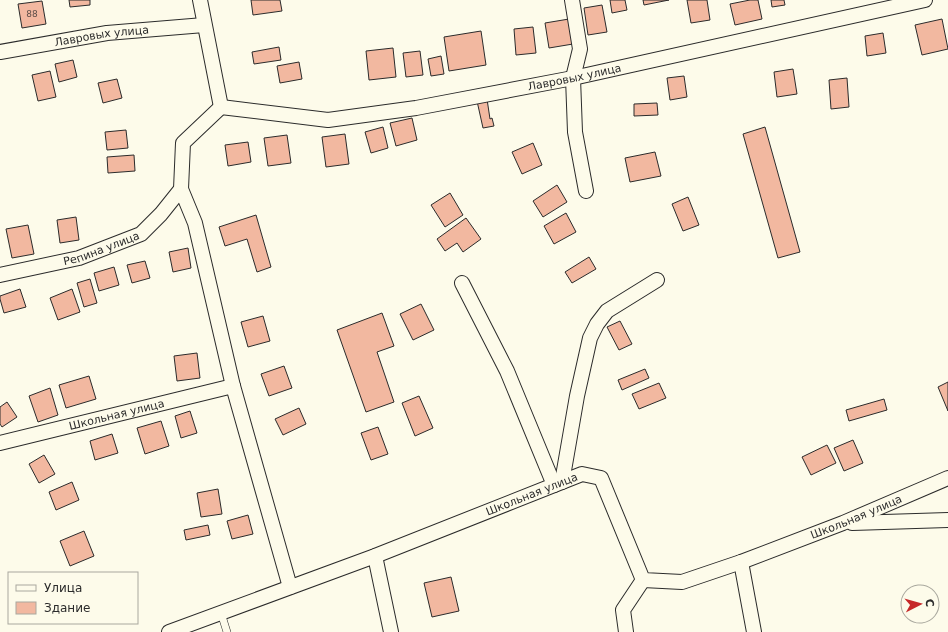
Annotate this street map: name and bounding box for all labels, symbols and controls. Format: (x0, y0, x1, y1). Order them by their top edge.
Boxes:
house number: 88 (26, 9, 38, 19)
street label: Лавровых улица (53, 23, 149, 49)
street label: Лавровых улица (526, 61, 622, 93)
street label: Репина улица (62, 229, 141, 268)
street label: Школьная улица (68, 397, 166, 432)
street label: Школьная улица (484, 470, 579, 518)
street label: Школьная улица (809, 492, 904, 541)
legend (8, 572, 138, 624)
text: Улица (44, 581, 82, 595)
north arrow (900, 584, 940, 624)
text: С (923, 598, 936, 608)
text: Здание (44, 601, 90, 615)

